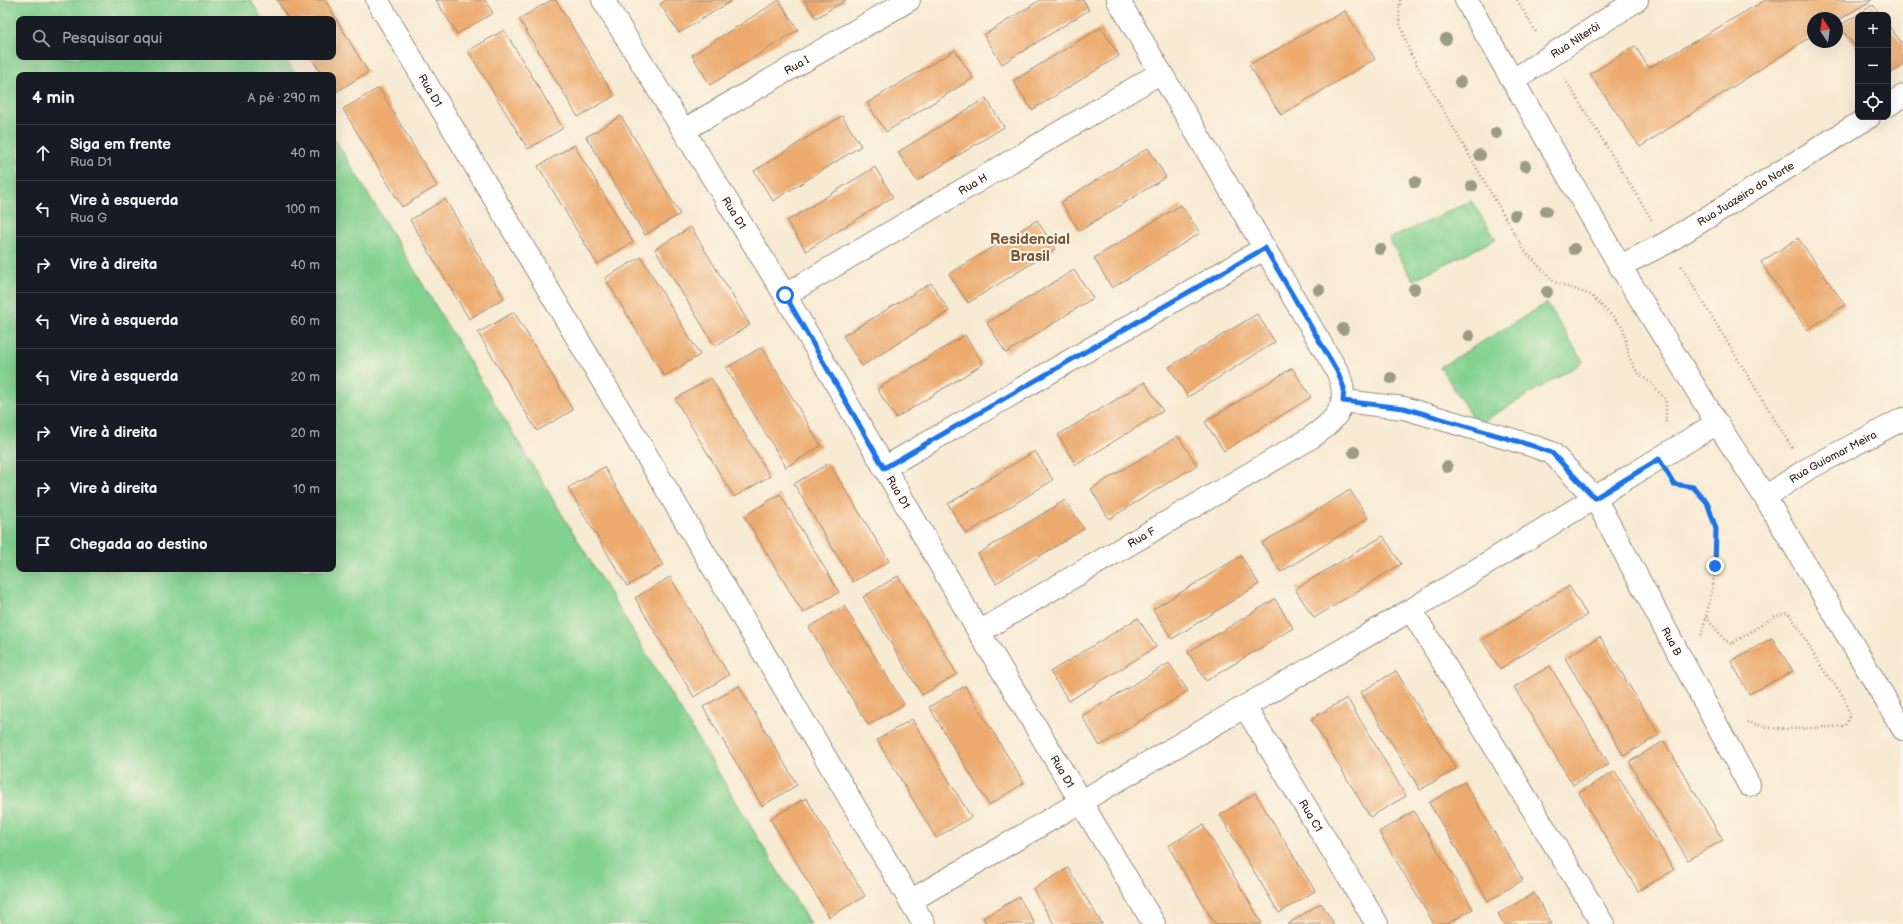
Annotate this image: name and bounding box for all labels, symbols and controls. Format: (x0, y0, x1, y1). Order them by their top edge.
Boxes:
north arrow (1807, 12, 1843, 48)
map controls (1855, 12, 1891, 120)
button: + (1855, 12, 1891, 48)
search box (16, 16, 336, 60)
street label: Rua Niterói (1548, 20, 1603, 61)
icon: search (30, 27, 52, 49)
text: Pesquisar aqui (62, 29, 162, 48)
button: − (1855, 48, 1891, 84)
street label: Rua I (782, 53, 812, 78)
street label: Rua D1 (415, 72, 445, 109)
button: locate (1855, 84, 1891, 120)
text: 4 min (32, 88, 75, 108)
text: A pé · 290 m (248, 90, 320, 106)
text: Siga em frente (70, 135, 171, 154)
icon: ahead (32, 142, 54, 164)
text: 40 m (290, 145, 320, 161)
text: Rua D1 (70, 154, 112, 170)
street label: Rua Juazeiro do Norte (1695, 159, 1797, 229)
street label: Rua H (956, 171, 990, 198)
text: Vire à esquerda (70, 191, 178, 210)
street label: Rua D1 (719, 195, 749, 232)
icon: left (32, 198, 54, 220)
text: 100 m (285, 201, 320, 217)
text: Rua G (70, 210, 107, 226)
district label: Residencial Brasil (990, 230, 1070, 266)
icon: right (32, 254, 54, 276)
text: Vire à direita (70, 255, 157, 274)
text: 40 m (290, 257, 320, 273)
route start (776, 286, 794, 304)
icon: left (32, 310, 54, 332)
text: Vire à esquerda (70, 311, 178, 330)
text: 60 m (290, 313, 320, 329)
icon: left (32, 366, 54, 388)
text: Vire à esquerda (70, 367, 178, 386)
text: 20 m (290, 369, 320, 385)
icon: right (32, 422, 54, 444)
text: Vire à direita (70, 423, 157, 442)
text: 20 m (290, 425, 320, 441)
street label: Rua Guiomar Meira (1787, 428, 1879, 486)
street label: Rua D1 (884, 474, 912, 511)
icon: right (32, 478, 54, 500)
text: Vire à direita (70, 479, 157, 498)
text: 10 m (293, 481, 320, 497)
street label: Rua F (1125, 524, 1158, 551)
icon: arrive (32, 534, 54, 556)
text: Chegada ao destino (70, 535, 208, 554)
route end (1706, 557, 1724, 575)
street label: Rua B (1658, 625, 1685, 659)
street label: Rua D1 (1047, 753, 1077, 790)
street label: Rua C1 (1296, 797, 1325, 834)

